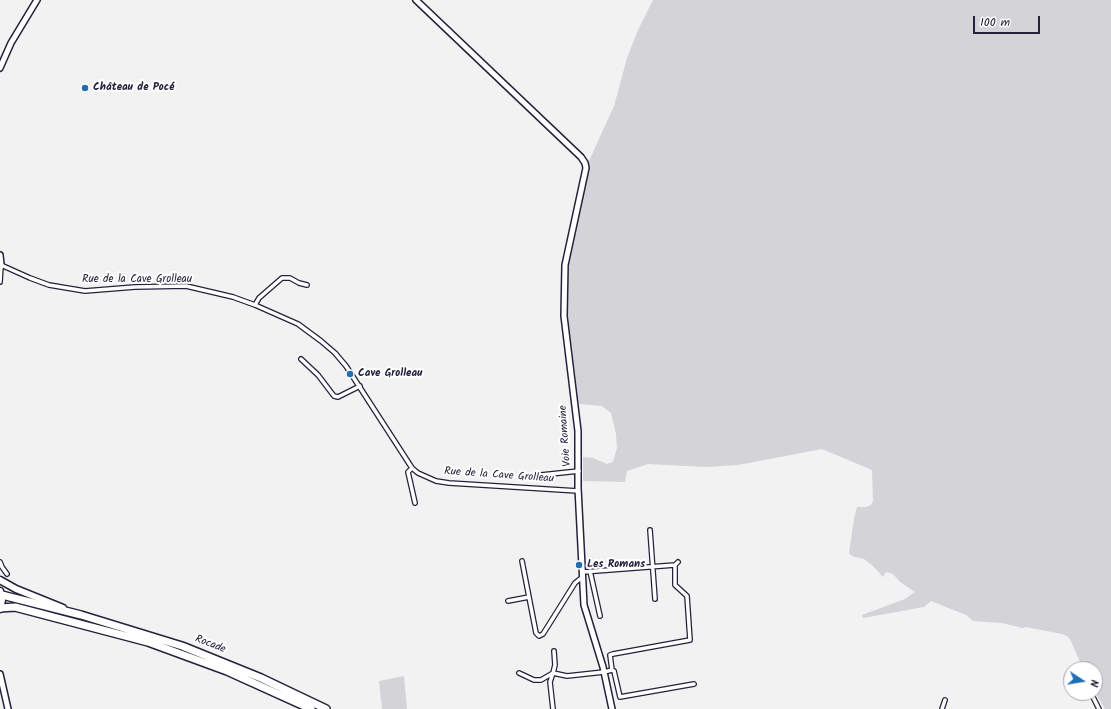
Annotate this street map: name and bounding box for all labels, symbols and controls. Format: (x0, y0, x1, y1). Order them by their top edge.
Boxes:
scale bar (975, 8, 1042, 34)
text: 100 m (980, 13, 1010, 32)
place label: Château de Pocé (93, 81, 174, 95)
marker: Château de Pocé (80, 83, 90, 93)
street label: Rue de la Cave Grolleau (82, 273, 192, 287)
place label: Cave Grolleau (358, 367, 422, 381)
marker: Cave Grolleau (345, 369, 355, 379)
street label: Voie Romaine (557, 405, 575, 467)
street label: Rue de la Cave Grolleau (444, 466, 554, 486)
place label: Les Romans (587, 558, 645, 572)
marker: Les Romans (574, 560, 584, 570)
street label: Rocade (193, 633, 227, 657)
north arrow (1063, 661, 1103, 701)
text: N (1084, 678, 1103, 689)

